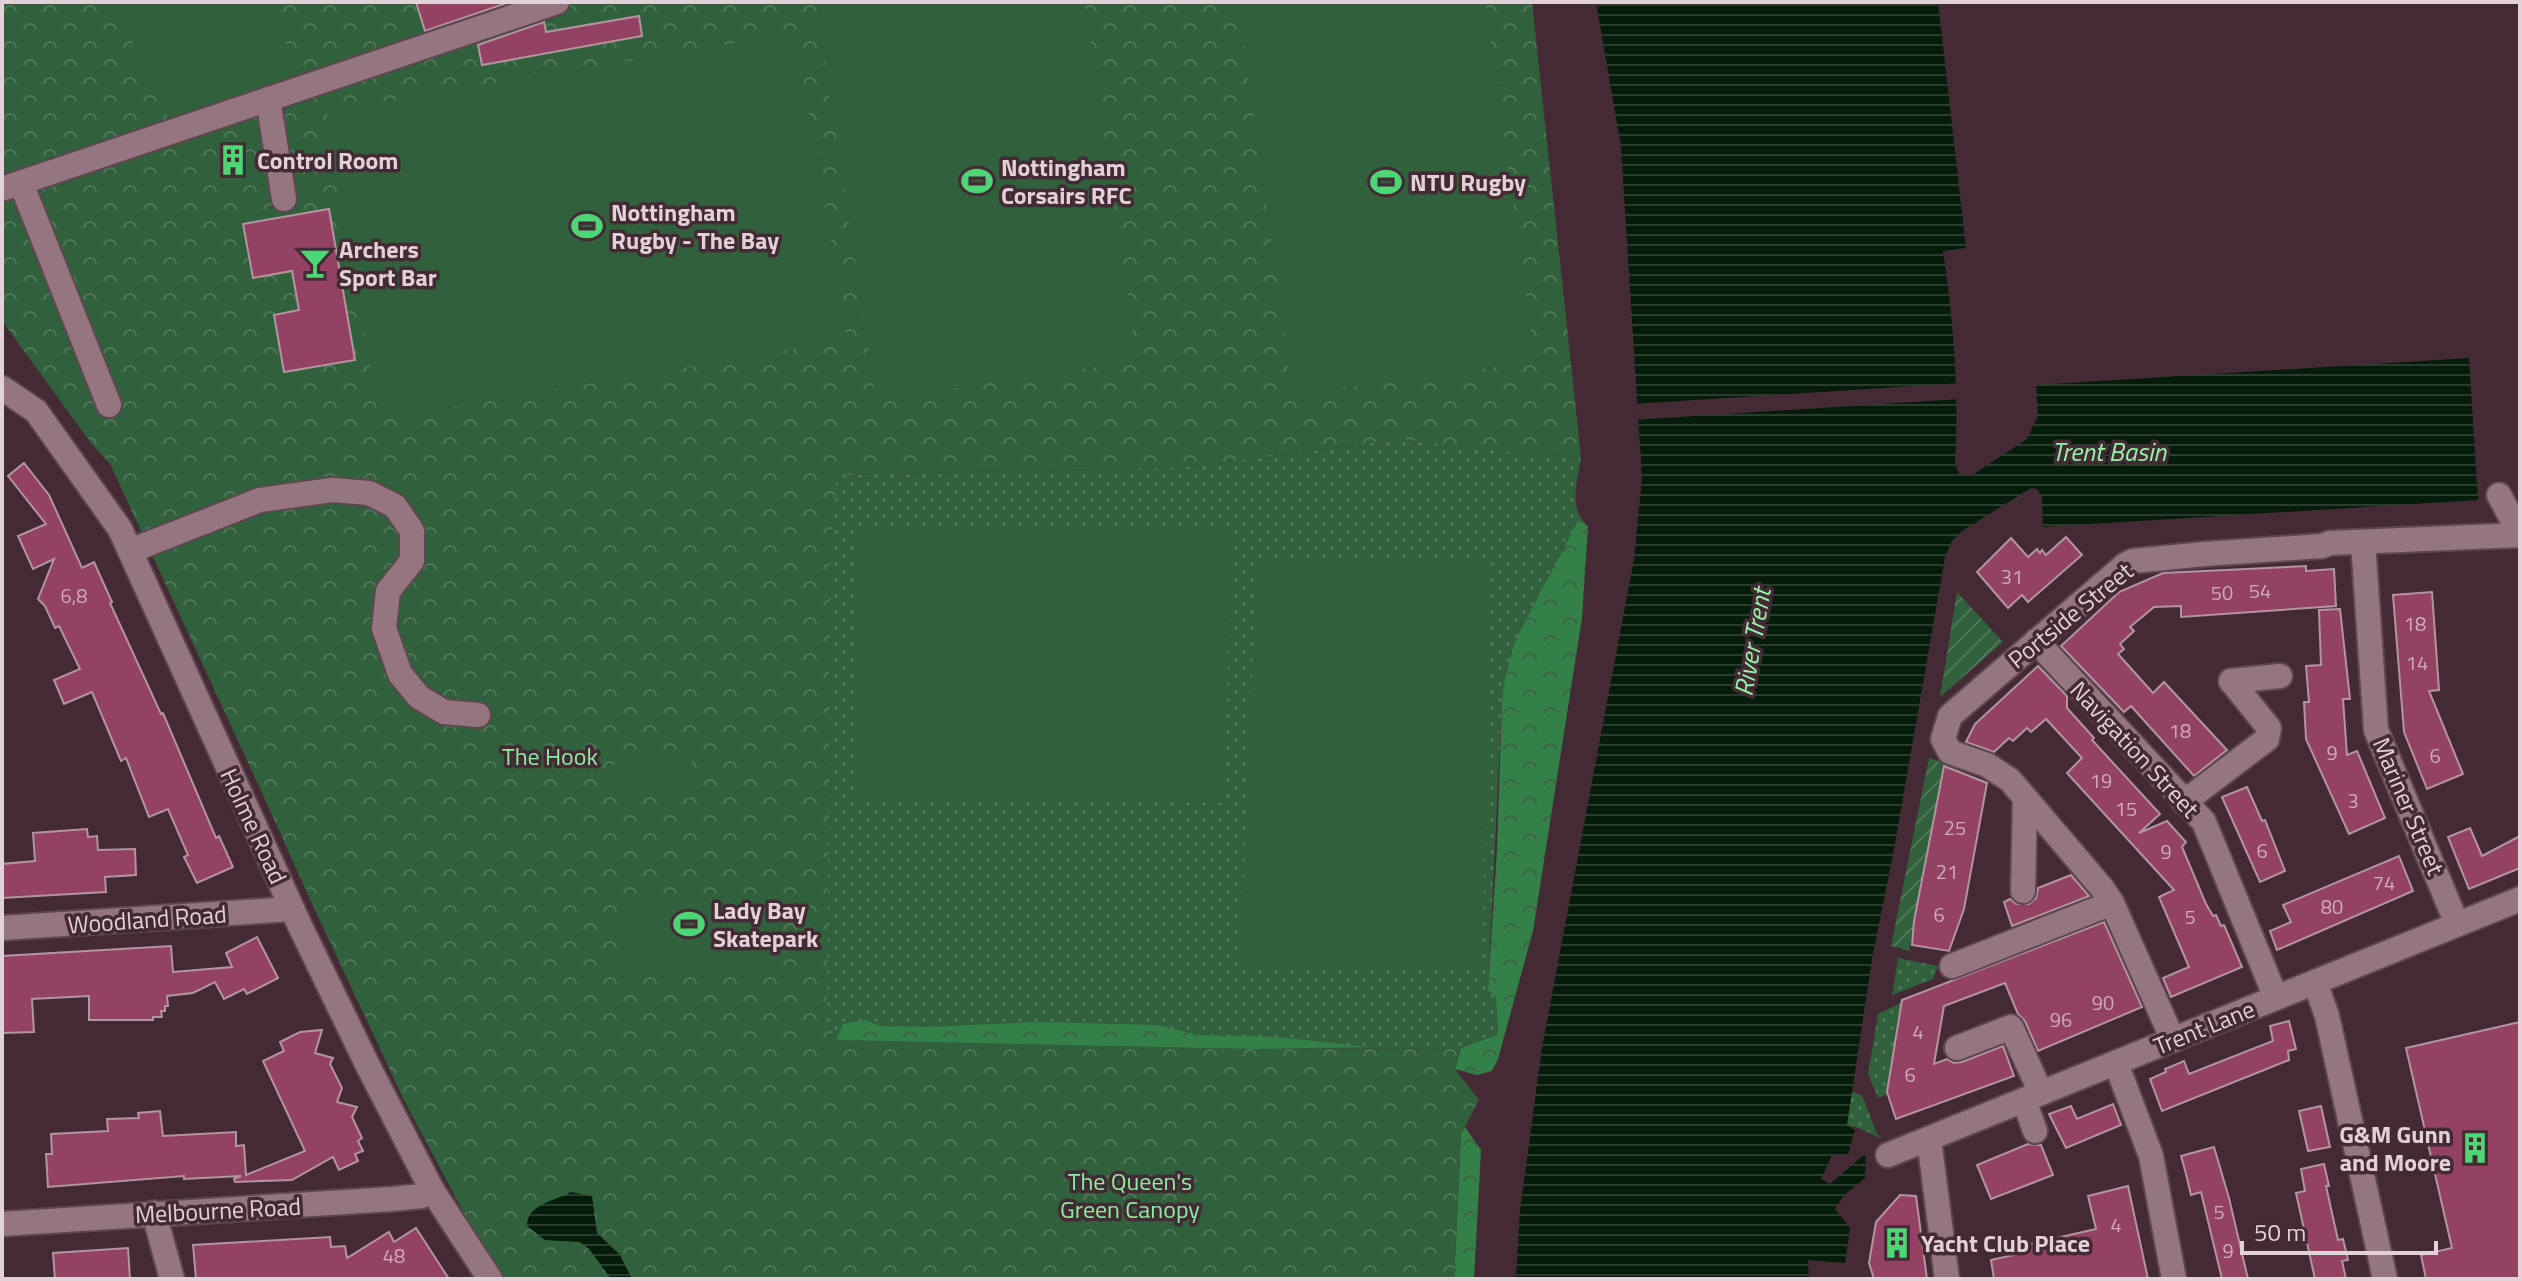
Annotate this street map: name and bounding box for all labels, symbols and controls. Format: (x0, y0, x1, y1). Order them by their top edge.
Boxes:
place label: Control Room (257, 142, 398, 178)
building icon: Control Room (216, 143, 250, 177)
place label: Nottingham Corsairs RFC (1001, 149, 1132, 213)
sports icon: Nottingham Corsairs RFC (960, 164, 994, 198)
place label: NTU Rugby (1410, 164, 1526, 200)
sports icon: NTU Rugby (1369, 165, 1403, 199)
place label: Nottingham Rugby - The Bay (611, 194, 779, 258)
sports icon: Nottingham Rugby - The Bay (570, 209, 604, 243)
place label: Archers Sport Bar (339, 231, 437, 295)
bar icon: Archers Sport Bar (298, 246, 332, 280)
water label: Trent Basin (2052, 432, 2167, 471)
street label: Portside Street (2000, 553, 2141, 677)
house number: 31 (2001, 561, 2023, 592)
house number: 54 (2249, 575, 2271, 606)
house number: 50 (2211, 577, 2233, 608)
house number: 6,8 (61, 580, 87, 611)
water label: River Trent (1723, 582, 1781, 699)
house number: 18 (2404, 608, 2426, 639)
house number: 14 (2406, 647, 2428, 678)
street label: Navigation Street (2062, 672, 2208, 826)
house number: 18 (2169, 715, 2191, 746)
street label: Mariner Street (2364, 732, 2454, 881)
house number: 9 (2326, 737, 2338, 768)
park label: The Hook (502, 738, 598, 774)
house number: 6 (2429, 740, 2441, 771)
street label: Holme Road (212, 762, 296, 890)
house number: 19 (2090, 765, 2112, 796)
house number: 3 (2347, 785, 2359, 816)
house number: 15 (2115, 793, 2137, 824)
house number: 25 (1944, 812, 1966, 843)
house number: 6 (2256, 835, 2268, 866)
house number: 9 (2160, 836, 2172, 867)
house number: 21 (1936, 856, 1958, 887)
house number: 74 (2373, 867, 2395, 898)
house number: 80 (2321, 891, 2343, 922)
place label: Lady Bay Skatepark (713, 892, 819, 956)
street label: Woodland Road (66, 895, 228, 943)
house number: 6 (1933, 899, 1945, 930)
house number: 5 (2184, 901, 2196, 932)
sports icon: Lady Bay Skatepark (672, 907, 706, 941)
house number: 90 (2092, 987, 2114, 1018)
street label: Trent Lane (2148, 990, 2260, 1064)
house number: 96 (2050, 1004, 2072, 1035)
house number: 4 (1912, 1016, 1924, 1047)
house number: 6 (1904, 1059, 1916, 1090)
place label: G&M Gunn and Moore (2339, 1116, 2451, 1180)
building icon: G&M Gunn and Moore (2458, 1131, 2492, 1165)
park label: The Queen's Green Canopy (1060, 1163, 1200, 1227)
street label: Melbourne Road (134, 1188, 302, 1232)
house number: 5 (2213, 1196, 2225, 1227)
scale bar (2242, 1205, 2436, 1255)
house number: 4 (2110, 1209, 2122, 1240)
text: 50 m (2254, 1214, 2306, 1250)
place label: Yacht Club Place (1921, 1225, 2090, 1261)
building icon: Yacht Club Place (1880, 1226, 1914, 1260)
house number: 9 (2222, 1235, 2234, 1266)
house number: 48 (383, 1240, 405, 1271)

